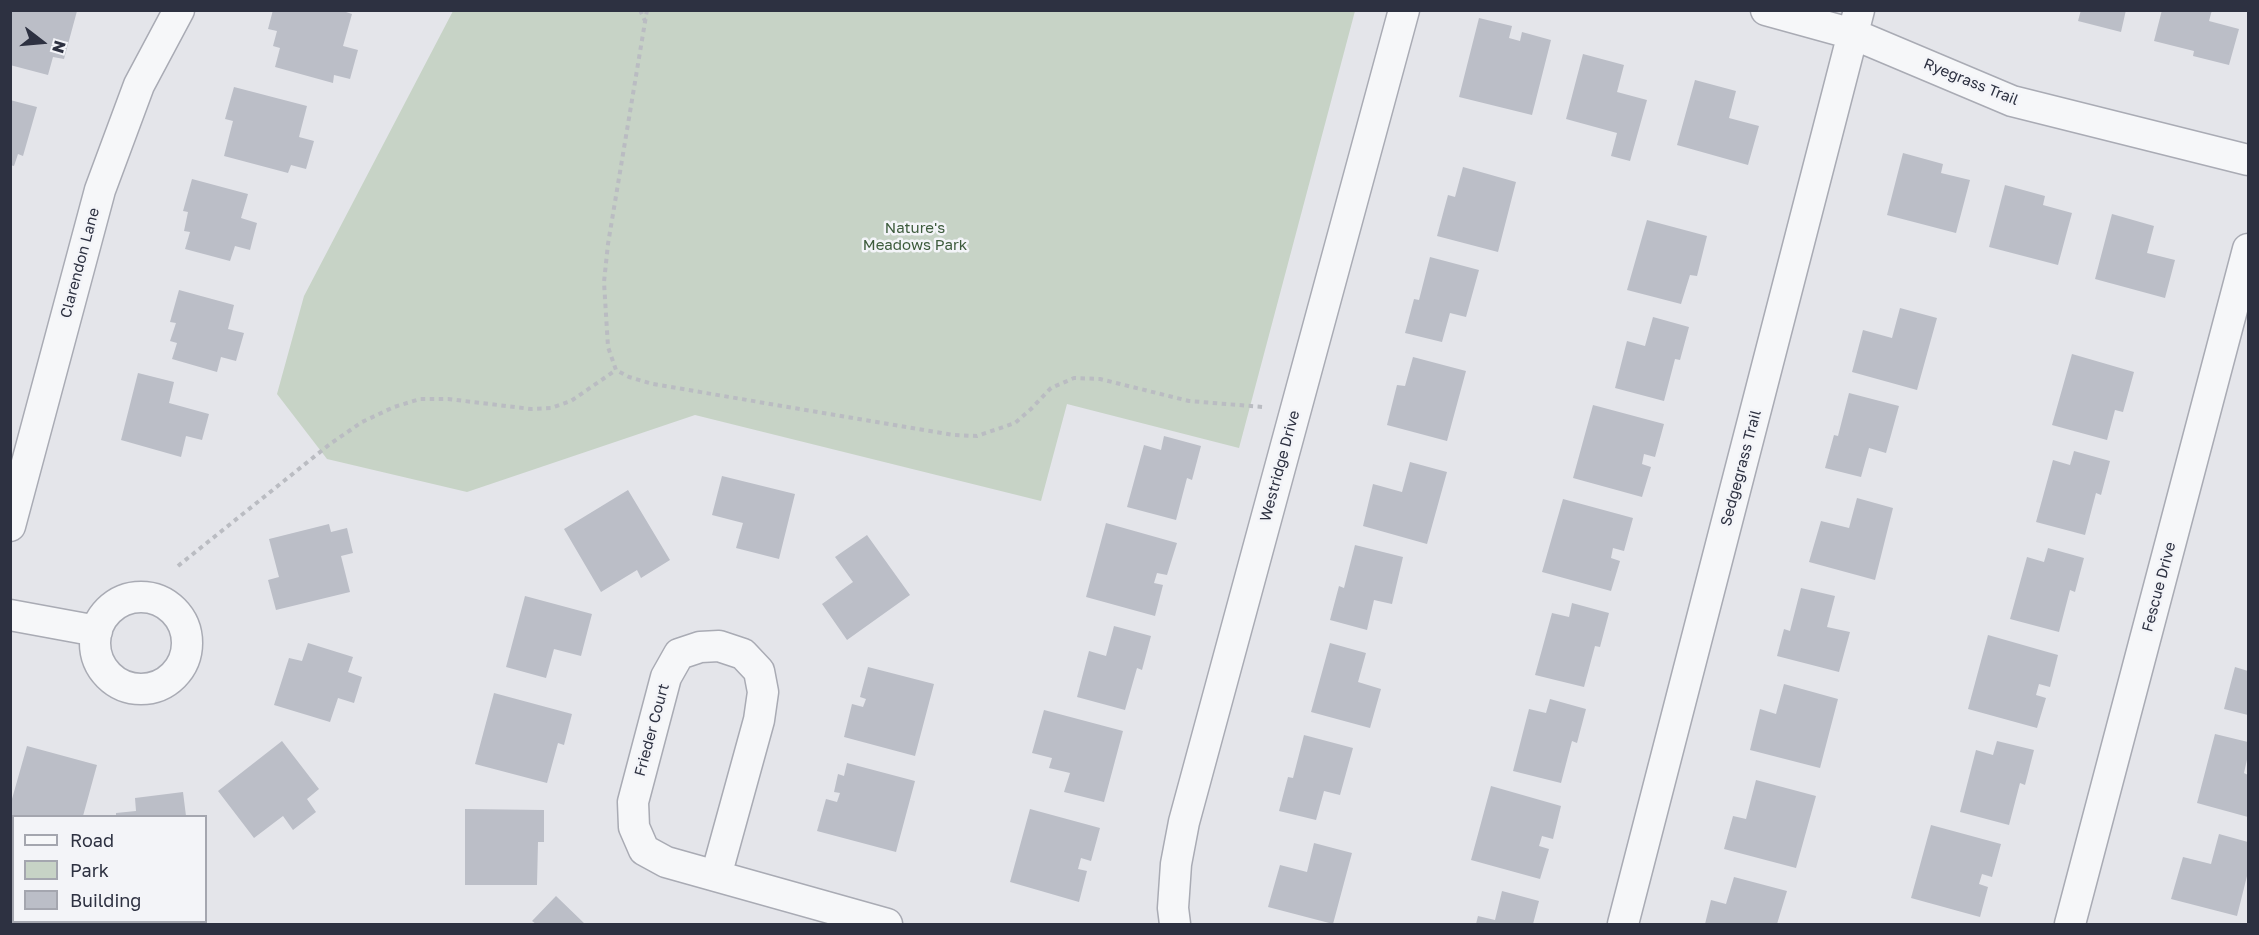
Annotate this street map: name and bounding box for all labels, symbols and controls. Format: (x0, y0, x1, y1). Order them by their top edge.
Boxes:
north arrow (12, 12, 72, 72)
text: N (48, 38, 71, 56)
street label: Ryegrass Trail (1921, 55, 2021, 109)
street label: Clarendon Lane (57, 206, 103, 320)
park label: Nature's Meadows Park (863, 219, 967, 254)
street label: Westridge Drive (1257, 408, 1303, 524)
street label: Sedgegrass Trail (1717, 408, 1765, 528)
street label: Fescue Drive (2138, 540, 2180, 634)
street label: Frieder Court (631, 682, 673, 778)
legend (12, 815, 207, 923)
text: Road (70, 829, 114, 851)
text: Park (70, 859, 109, 881)
text: Building (70, 889, 141, 911)

